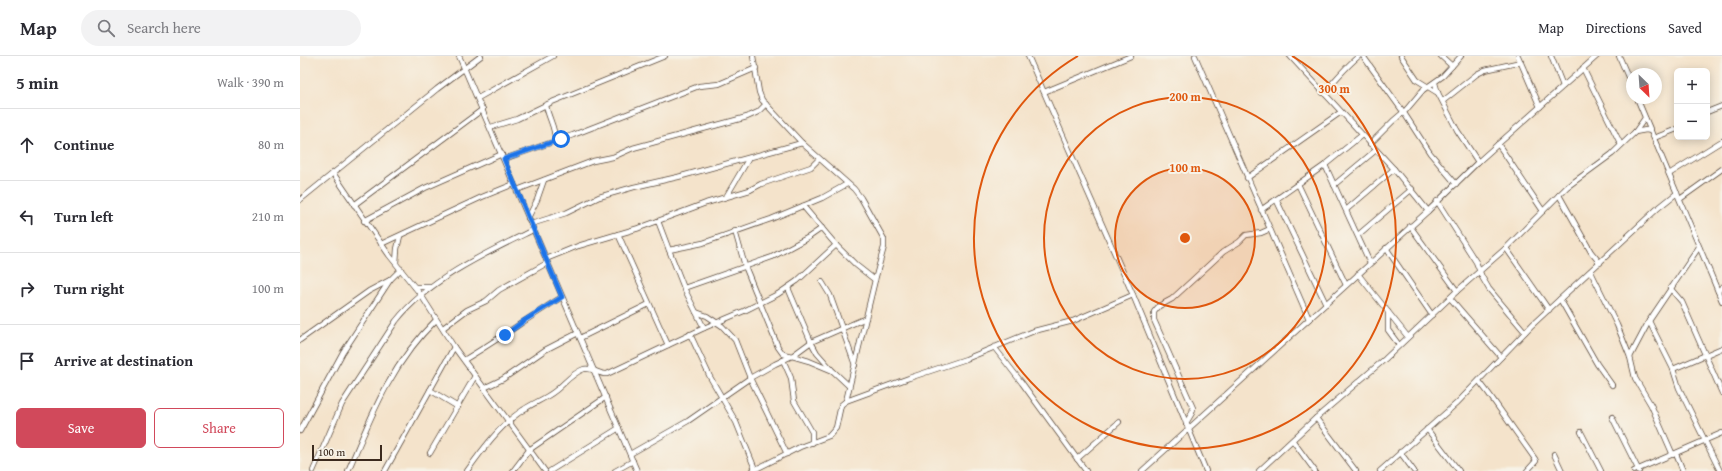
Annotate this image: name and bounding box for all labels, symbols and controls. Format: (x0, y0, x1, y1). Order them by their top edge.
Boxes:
search box (81, 10, 361, 46)
text: Map (20, 14, 57, 42)
icon: search (95, 17, 117, 39)
text: Search here (127, 17, 201, 38)
text: Map (1538, 18, 1564, 38)
text: Directions (1586, 18, 1646, 38)
text: Saved (1668, 18, 1702, 38)
north arrow (1626, 68, 1662, 104)
map controls (1674, 68, 1710, 140)
button: + (1674, 68, 1710, 104)
text: 5 min (16, 70, 58, 95)
text: Walk · 390 m (217, 73, 284, 92)
text: 300 m (1318, 80, 1351, 97)
text: 200 m (1169, 88, 1202, 105)
button: − (1674, 104, 1710, 140)
route start (552, 130, 570, 148)
icon: ahead (16, 134, 38, 156)
text: Continue (54, 134, 115, 155)
text: 80 m (258, 135, 284, 154)
text: 100 m (1169, 159, 1202, 176)
icon: left (16, 206, 38, 228)
text: Turn left (54, 206, 113, 227)
text: 210 m (252, 207, 284, 226)
centre of rings (1178, 231, 1192, 245)
icon: right (16, 278, 38, 300)
text: Turn right (54, 278, 125, 299)
text: 100 m (252, 279, 284, 298)
route end (496, 326, 514, 344)
icon: arrive (16, 350, 38, 372)
text: Arrive at destination (54, 350, 193, 371)
button: Save (16, 408, 146, 448)
button: Share (154, 408, 284, 448)
scale bar (312, 443, 382, 462)
text: 100 m (318, 444, 345, 460)

